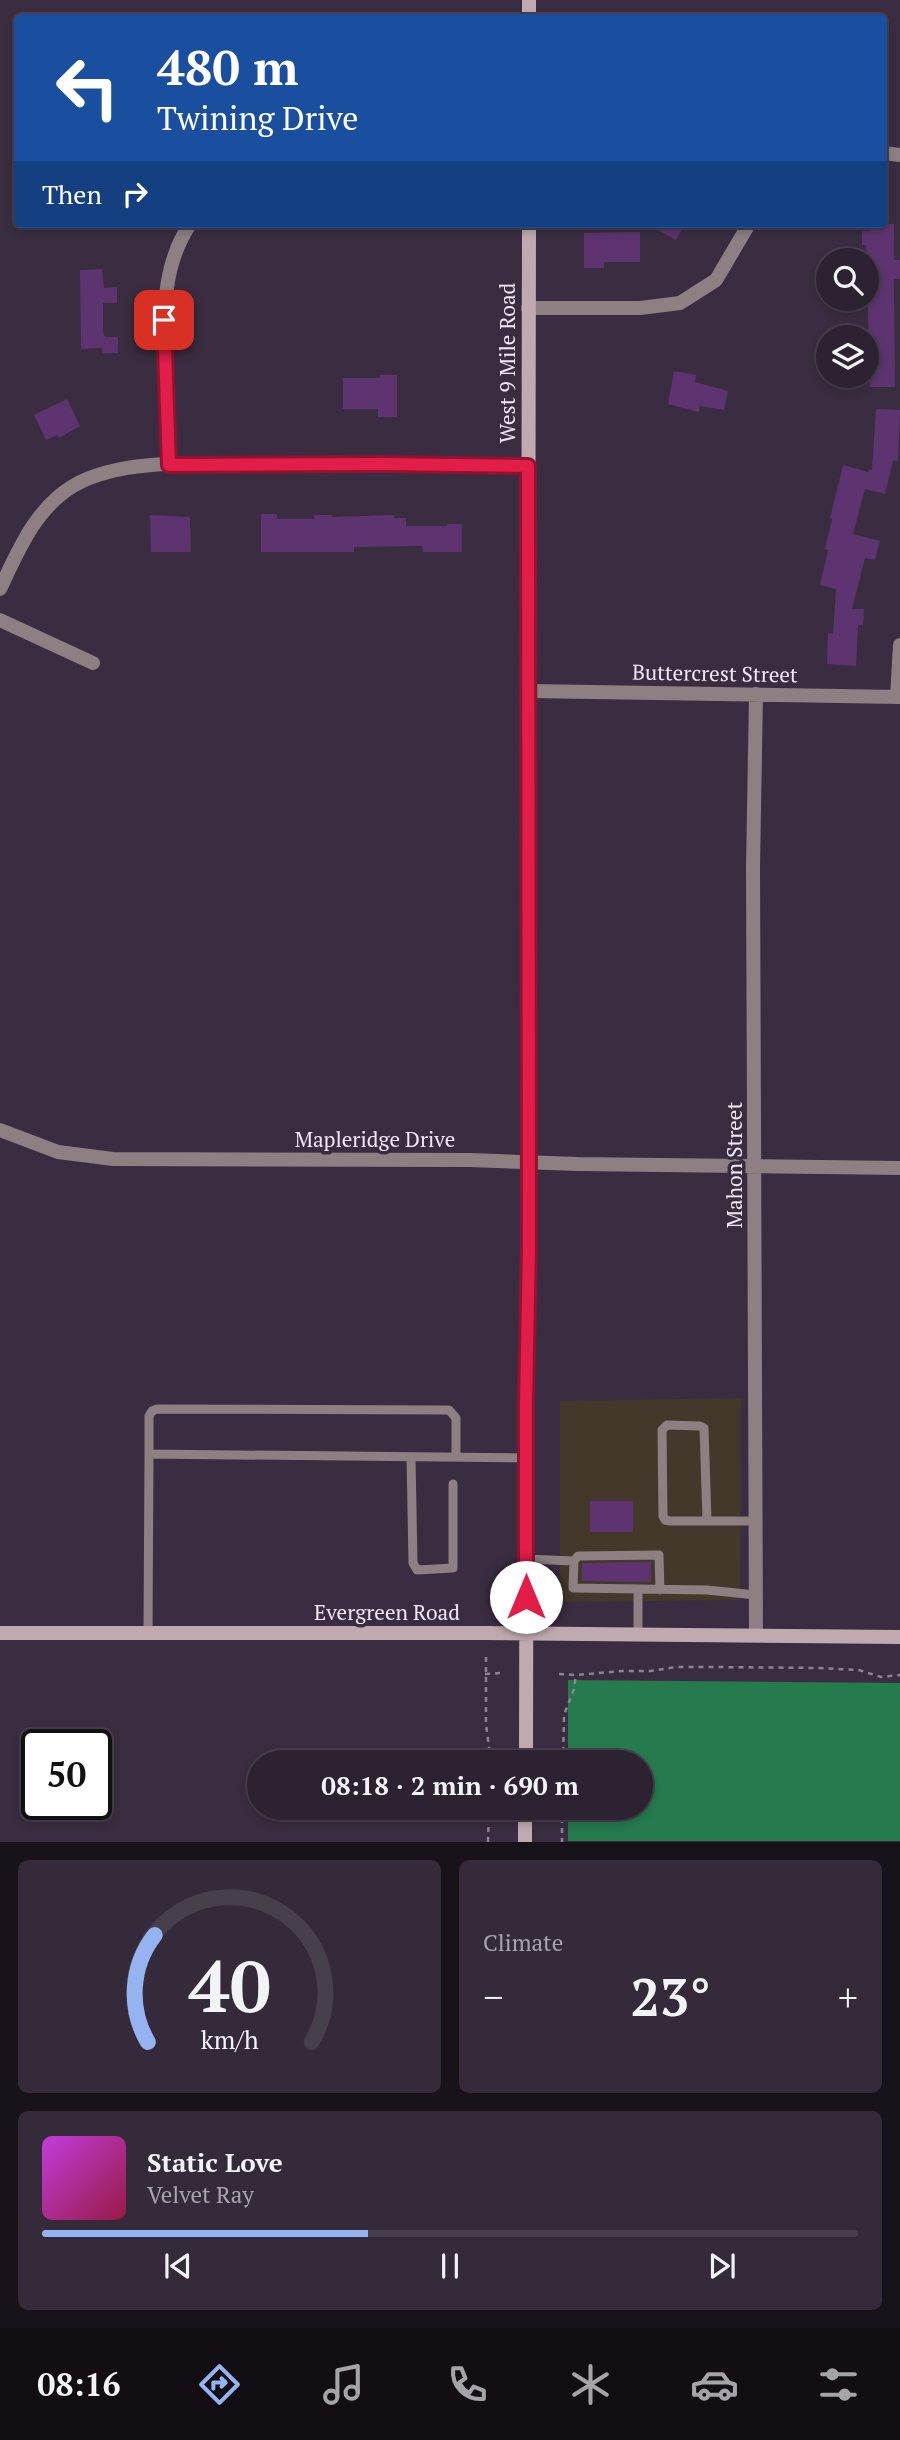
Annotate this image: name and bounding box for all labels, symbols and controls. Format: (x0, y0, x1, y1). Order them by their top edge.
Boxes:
text: 480 m (157, 34, 299, 99)
icon: left (42, 42, 133, 133)
text: Twining Drive (157, 97, 358, 139)
icon: right (116, 175, 154, 213)
text: Then (42, 177, 102, 211)
map controls (816, 248, 879, 388)
button: search (816, 248, 879, 311)
street label: West 9 Mile Road (493, 282, 521, 443)
pin (134, 290, 194, 350)
icon: arrive (145, 301, 183, 339)
button: layers (816, 325, 879, 388)
street label: Buttercrest Street (632, 658, 798, 688)
street label: Mahon Street (720, 1102, 748, 1228)
street label: Mapleridge Drive (295, 1125, 455, 1153)
position arrow (489, 1560, 563, 1634)
street label: Evergreen Road (314, 1598, 460, 1626)
speed limit sign: 50 (21, 1729, 112, 1820)
text: 08:18 · 2 min · 690 m (321, 1768, 579, 1802)
text: Climate (483, 1927, 563, 1958)
text: 40 (188, 1937, 271, 2034)
text: 23° (630, 1962, 711, 2031)
text: − (483, 1972, 503, 2022)
text: + (838, 1972, 858, 2022)
text: km/h (201, 2023, 259, 2056)
text: Static Love (147, 2145, 283, 2179)
text: Velvet Ray (147, 2179, 254, 2210)
icon: previous (159, 2247, 197, 2285)
icon: pause (431, 2247, 469, 2285)
icon: next (703, 2247, 741, 2285)
icon: directions (195, 2360, 244, 2409)
icon: music (319, 2360, 368, 2409)
icon: phone (443, 2360, 492, 2409)
icon: climate (566, 2360, 615, 2409)
icon: car (690, 2360, 739, 2409)
icon: filters (814, 2360, 863, 2409)
text: 08:16 (37, 2363, 121, 2405)

